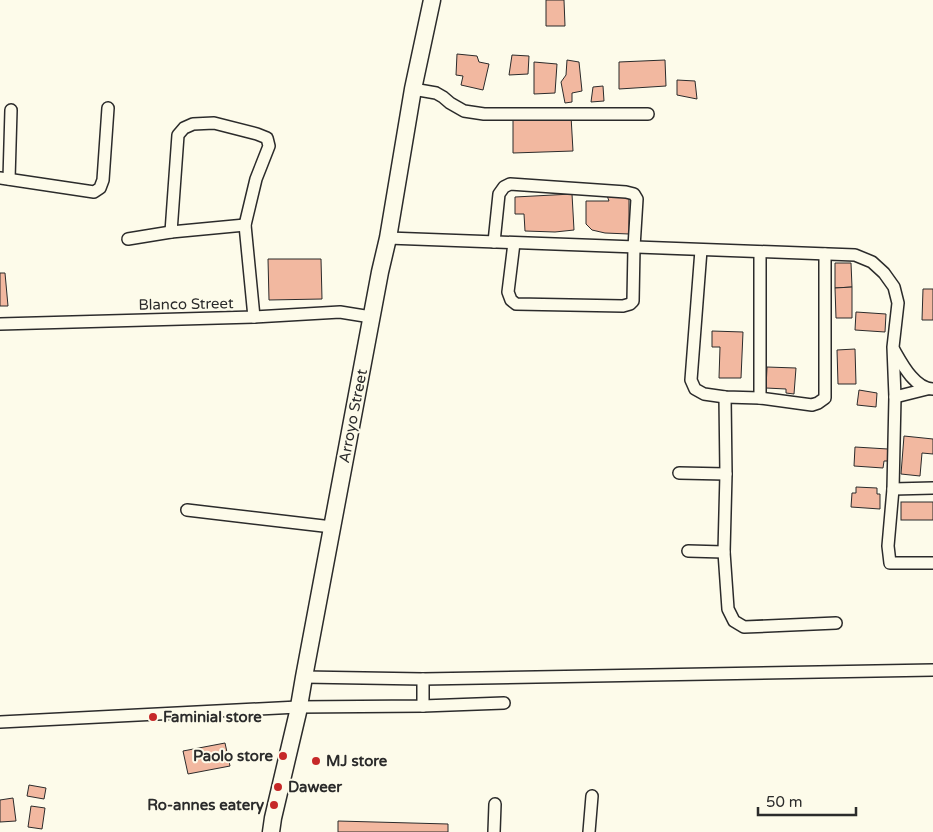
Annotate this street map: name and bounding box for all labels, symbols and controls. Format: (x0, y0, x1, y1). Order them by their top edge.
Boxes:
street label: Blanco Street (138, 294, 234, 314)
street label: Arroyo Street (335, 367, 371, 464)
place label: Faminial store (163, 708, 262, 726)
marker: Faminial store (147, 711, 159, 723)
place label: Paolo store (193, 747, 274, 765)
marker: Paolo store (277, 750, 289, 762)
place label: MJ store (326, 752, 388, 770)
marker: MJ store (310, 755, 322, 767)
place label: Daweer (288, 778, 342, 796)
marker: Daweer (272, 781, 284, 793)
scale bar (758, 784, 856, 816)
text: 50 m (766, 793, 803, 811)
place label: Ro-annes eatery (147, 796, 264, 815)
marker: Ro-annes eatery (268, 799, 280, 811)

